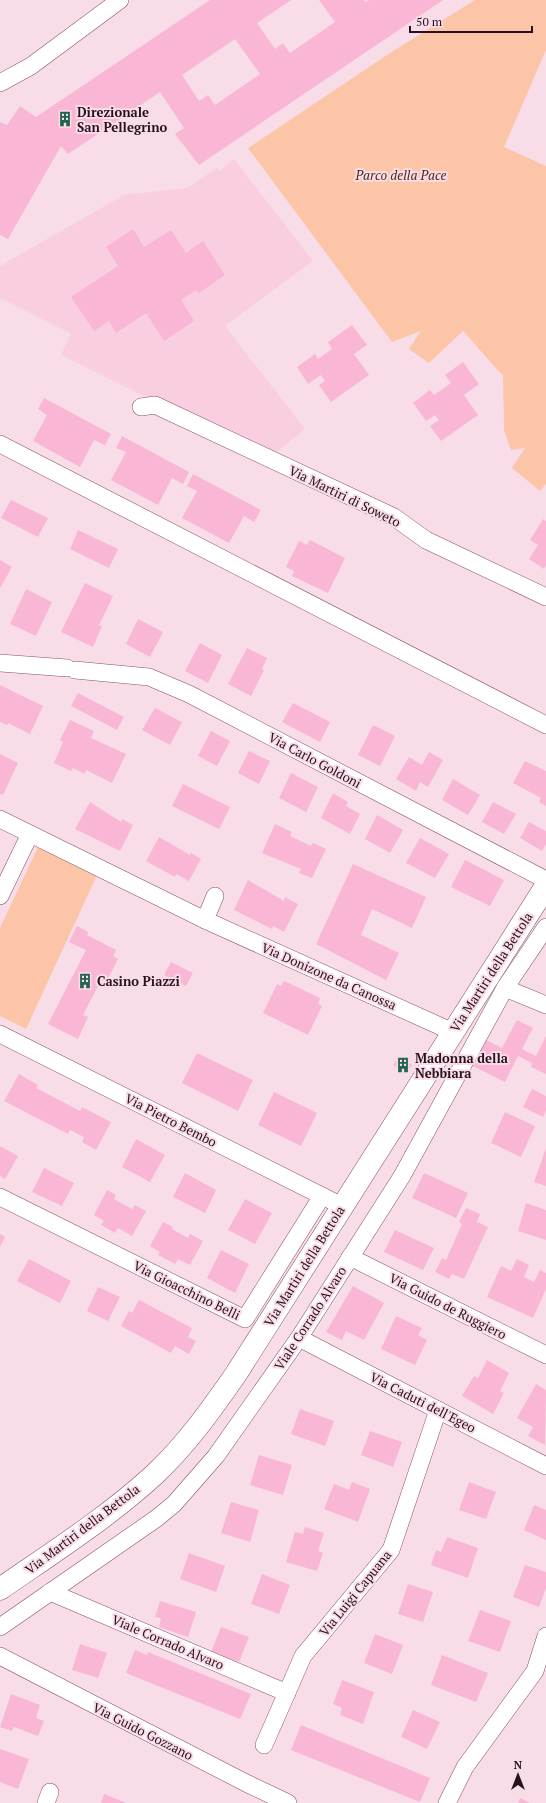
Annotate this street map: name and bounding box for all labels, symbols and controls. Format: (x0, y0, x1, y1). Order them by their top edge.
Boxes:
scale bar (410, 8, 532, 34)
text: 50 m (416, 14, 443, 29)
place label: Direzionale San Pellegrino (77, 103, 168, 136)
building icon: Direzionale San Pellegrino (56, 110, 74, 128)
park label: Parco della Pace (355, 166, 446, 184)
street label: Via Martiri di Soweto (286, 461, 404, 531)
street label: Via Carlo Goldoni (265, 728, 365, 792)
street label: Via Martiri della Bettola (446, 908, 537, 1035)
street label: Via Donizone da Canossa (259, 938, 400, 1014)
building icon: Casino Piazzi (76, 972, 94, 990)
place label: Casino Piazzi (97, 972, 180, 990)
place label: Madonna della Nebbiara (415, 1049, 509, 1082)
building icon: Madonna della Nebbiara (394, 1056, 412, 1074)
street label: Via Pietro Bembo (122, 1089, 220, 1151)
street label: Via Martiri della Bettola (259, 1202, 349, 1330)
street label: Via Gioacchino Belli (131, 1256, 244, 1324)
street label: Viale Corrado Alvaro (270, 1263, 350, 1373)
street label: Via Guido de Ruggiero (386, 1269, 510, 1343)
street label: Via Caduti dell'Egeo (367, 1368, 479, 1436)
street label: Via Martiri della Bettola (21, 1480, 143, 1578)
street label: Via Luigi Capuana (315, 1546, 395, 1640)
street label: Viale Corrado Alvaro (109, 1610, 227, 1674)
street label: Via Guido Gozzano (90, 1698, 196, 1764)
north arrow (498, 1755, 538, 1795)
text: N (514, 1758, 523, 1772)

